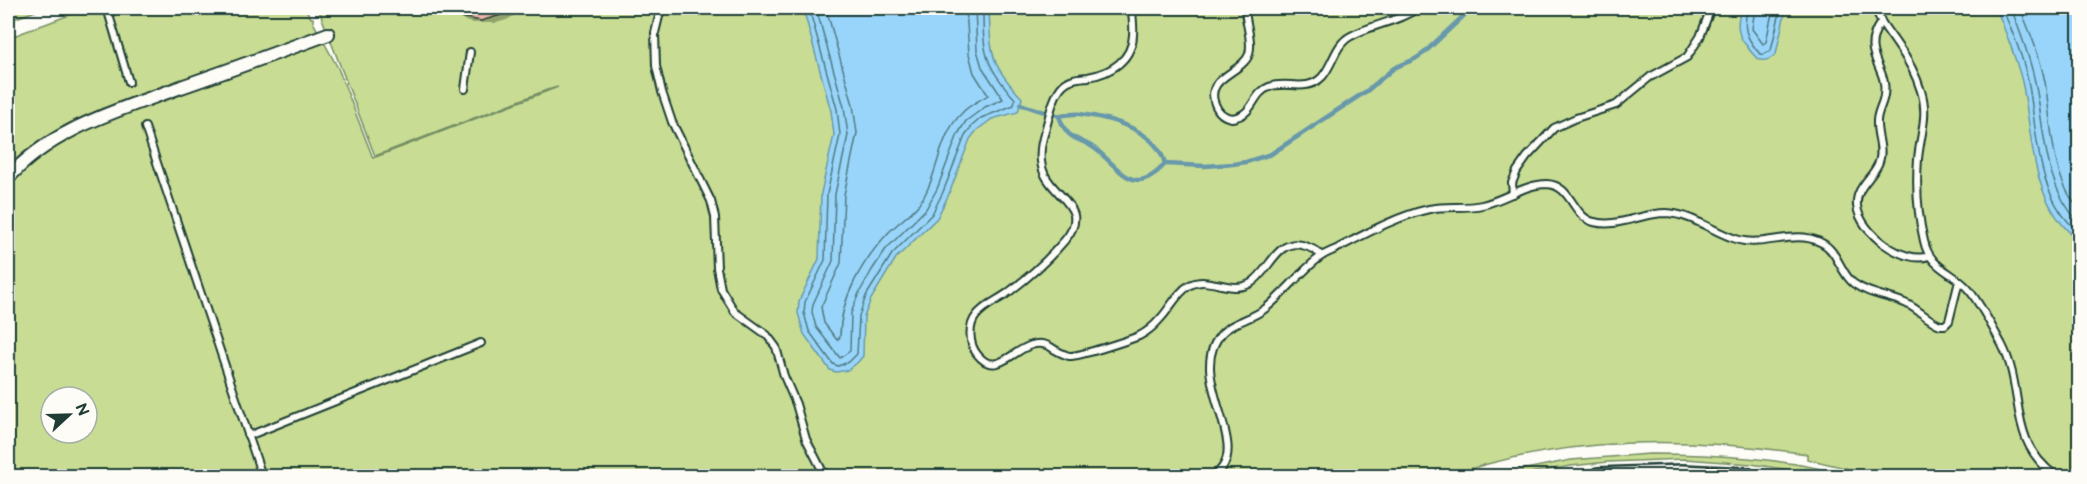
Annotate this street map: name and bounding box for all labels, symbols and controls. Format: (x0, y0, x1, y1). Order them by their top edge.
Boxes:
north arrow (39, 385, 99, 445)
text: N (70, 401, 93, 419)

